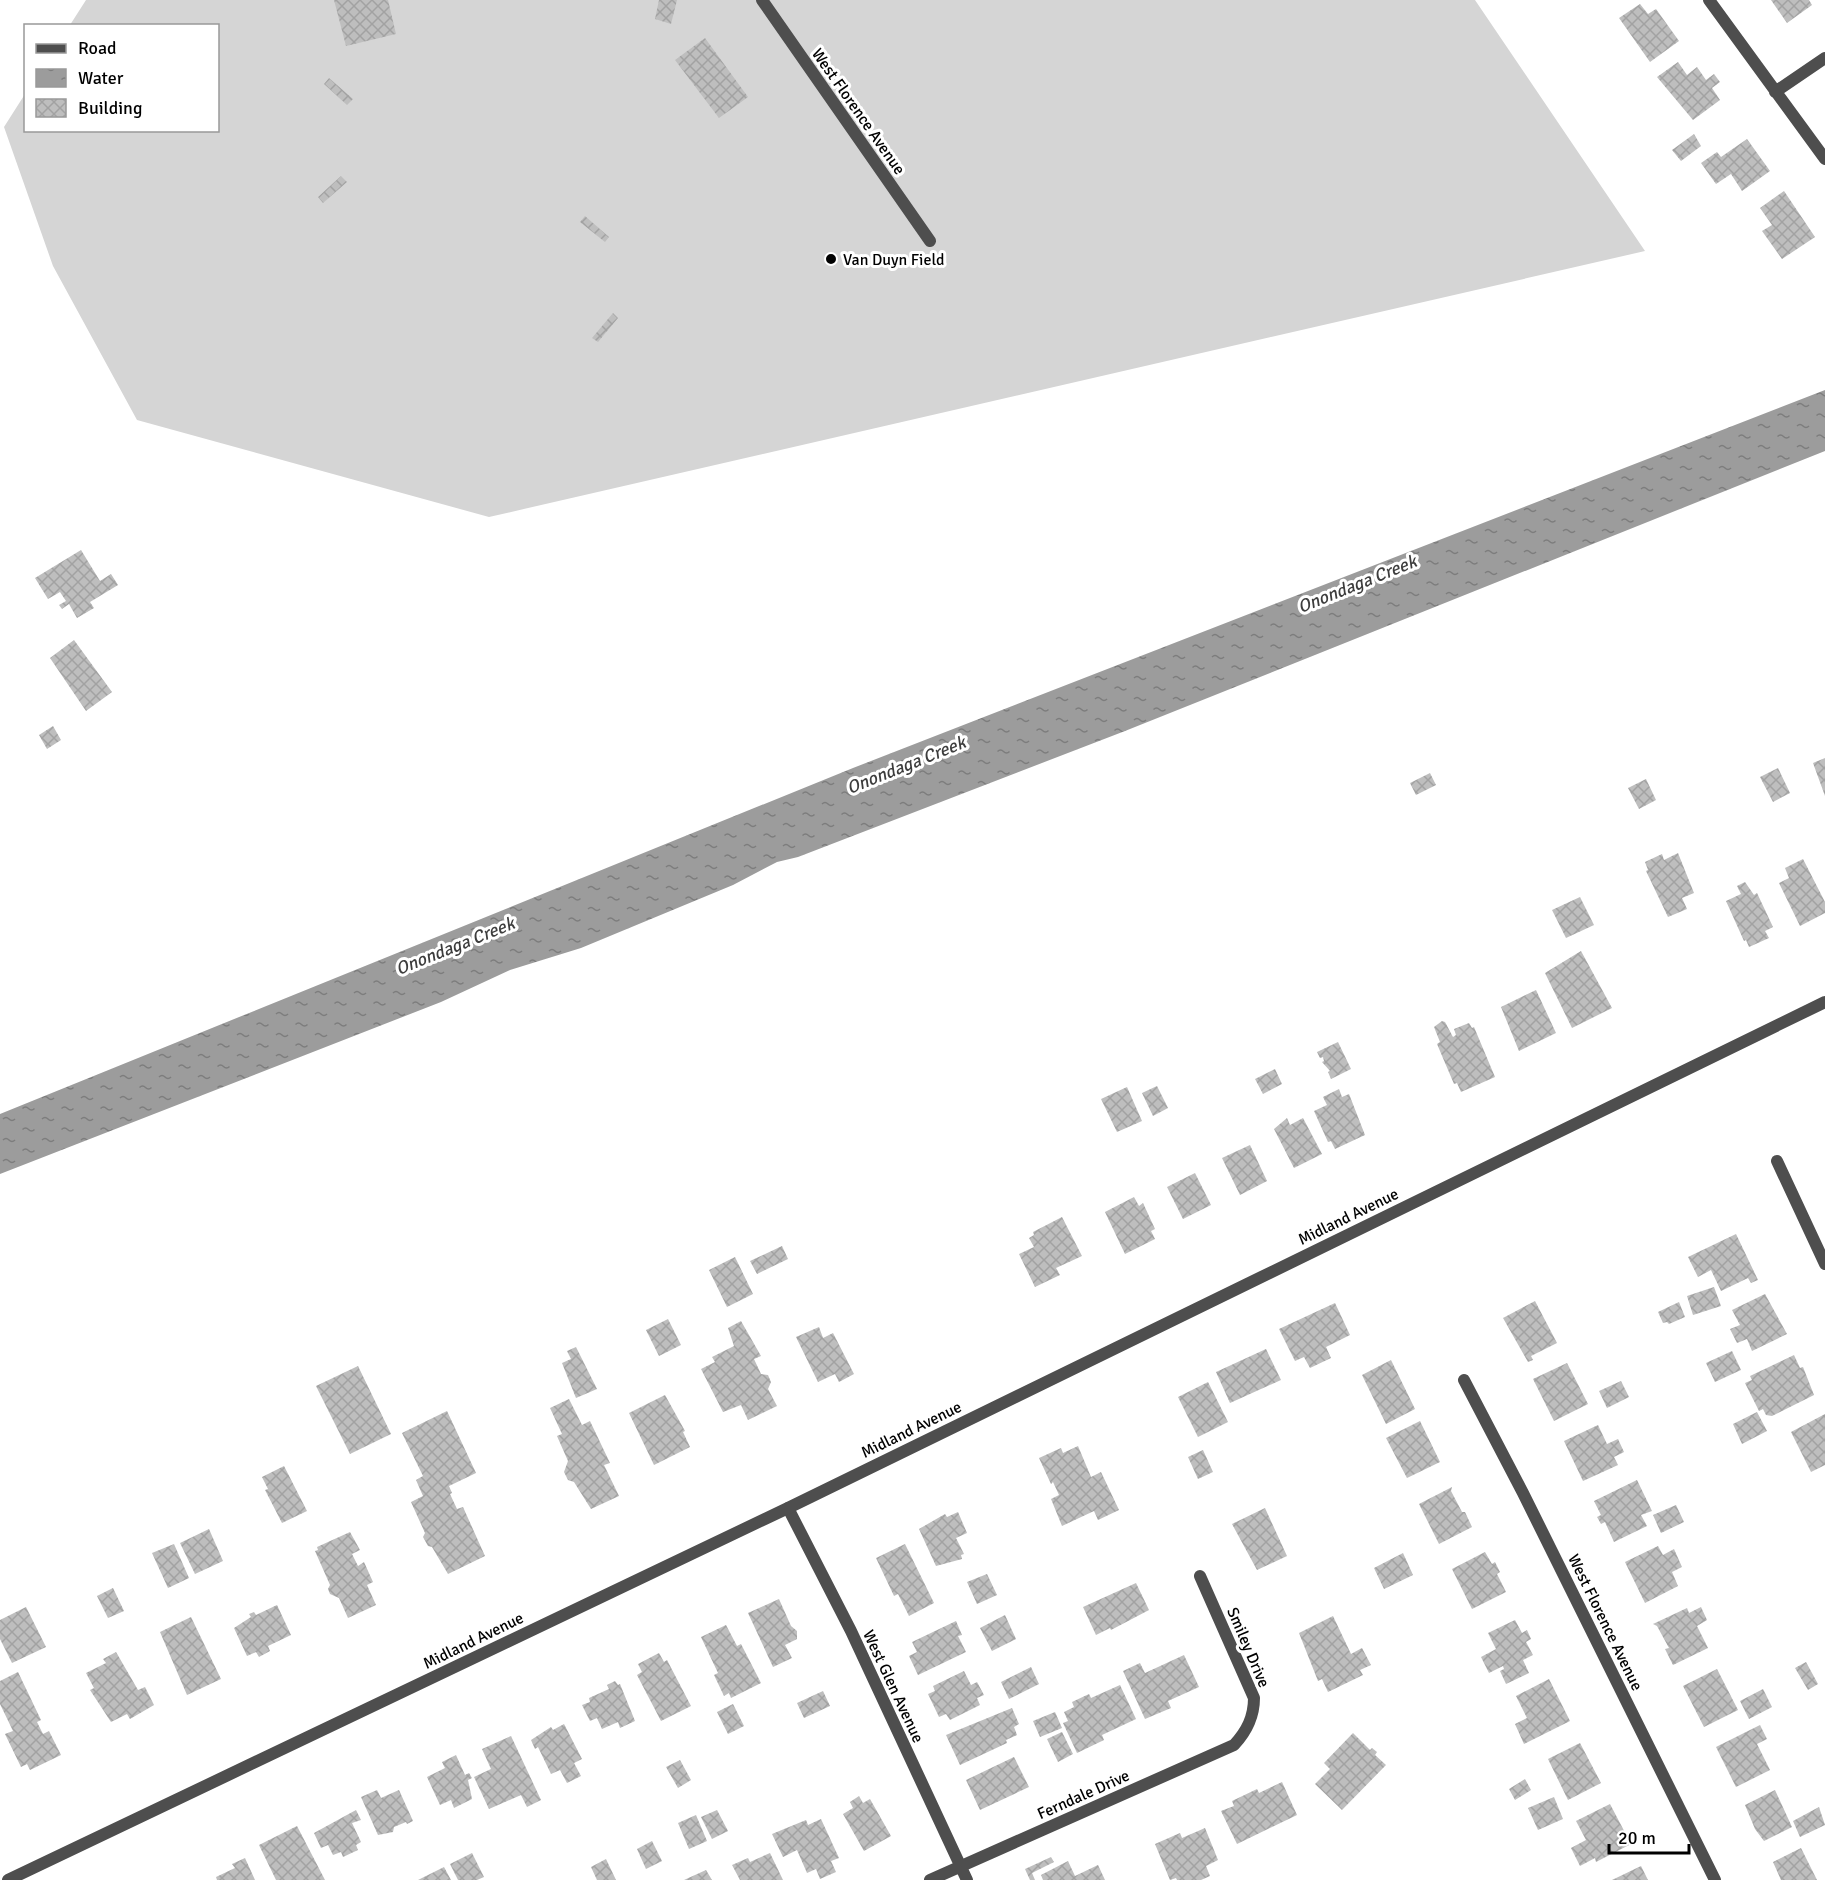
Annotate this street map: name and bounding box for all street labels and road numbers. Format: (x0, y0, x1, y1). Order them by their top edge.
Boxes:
street label: West Florence Avenue (807, 45, 909, 179)
street label: Midland Avenue (1295, 1184, 1402, 1250)
street label: Midland Avenue (858, 1397, 965, 1463)
street label: West Florence Avenue (1563, 1551, 1647, 1694)
street label: Smiley Drive (1222, 1604, 1274, 1690)
street label: Midland Avenue (420, 1608, 527, 1674)
street label: West Glen Avenue (858, 1627, 928, 1746)
street label: Ferndale Drive (1034, 1766, 1133, 1824)

